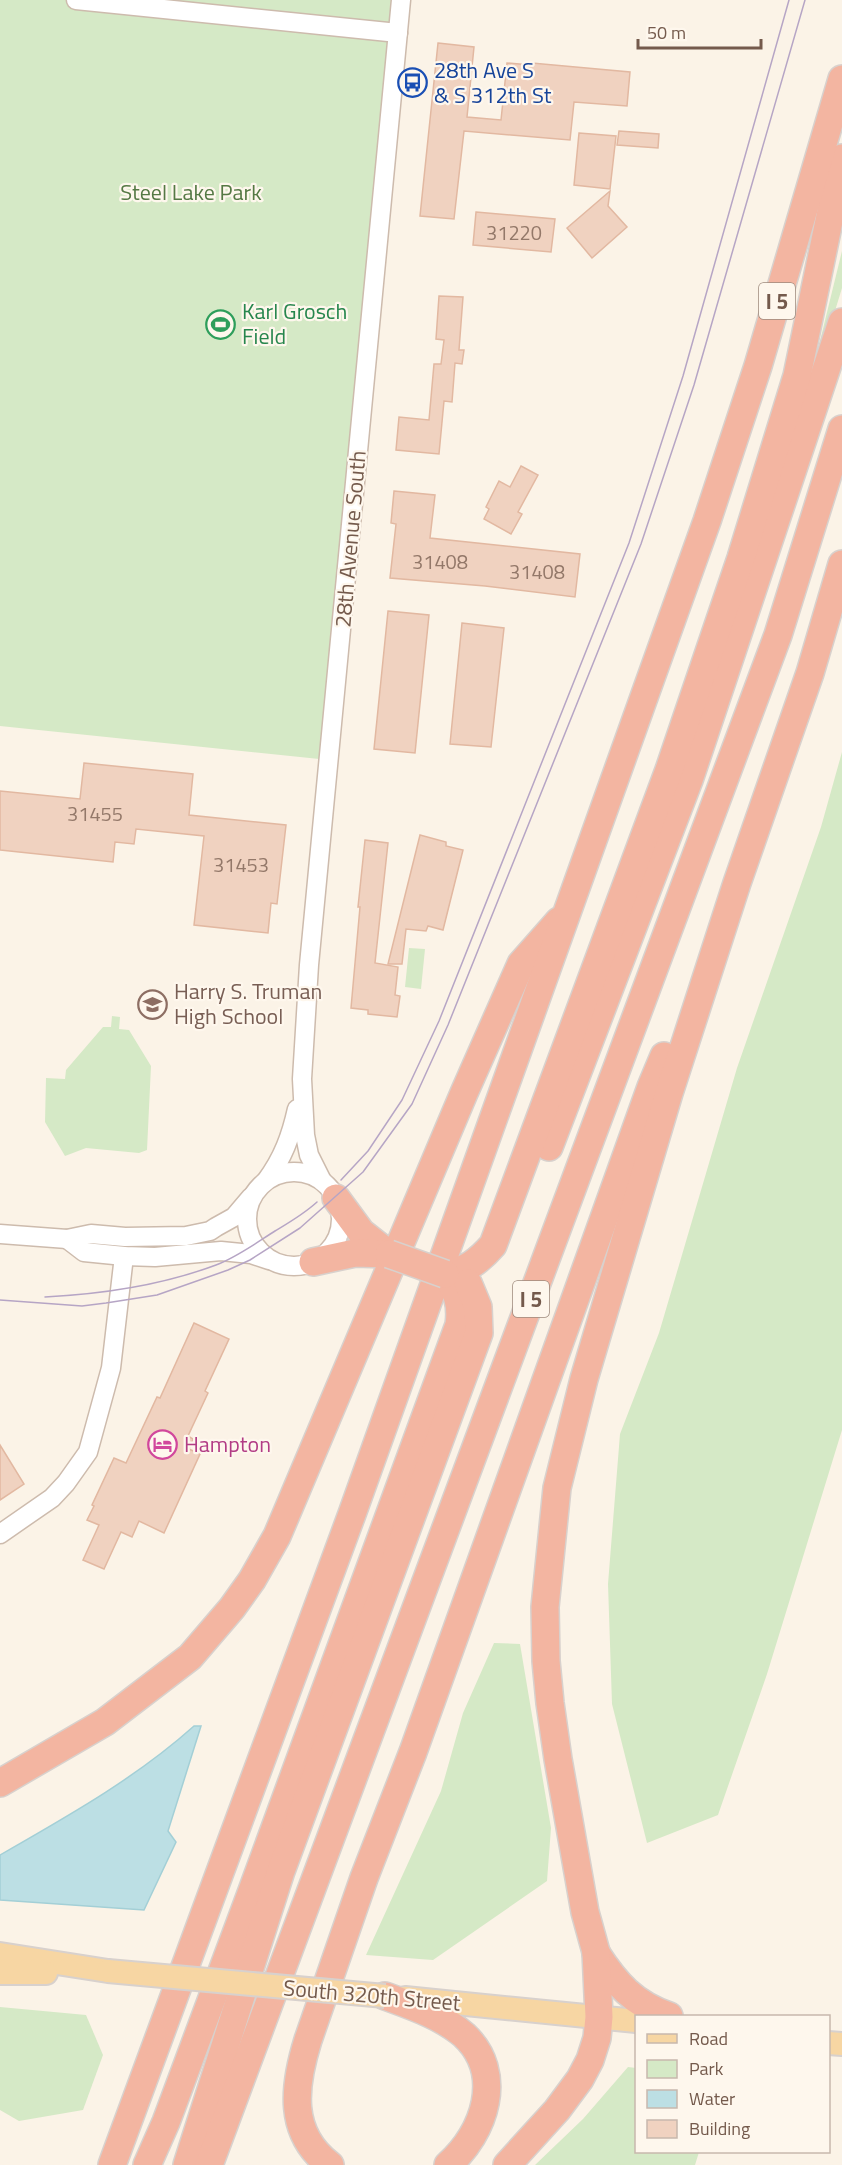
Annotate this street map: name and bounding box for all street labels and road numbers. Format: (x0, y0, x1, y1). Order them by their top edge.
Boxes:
road number: I 5 (759, 283, 795, 319)
street label: 28th Avenue South (325, 449, 375, 629)
road number: I 5 (513, 1281, 549, 1317)
street label: South 320th Street (282, 1970, 462, 2020)

